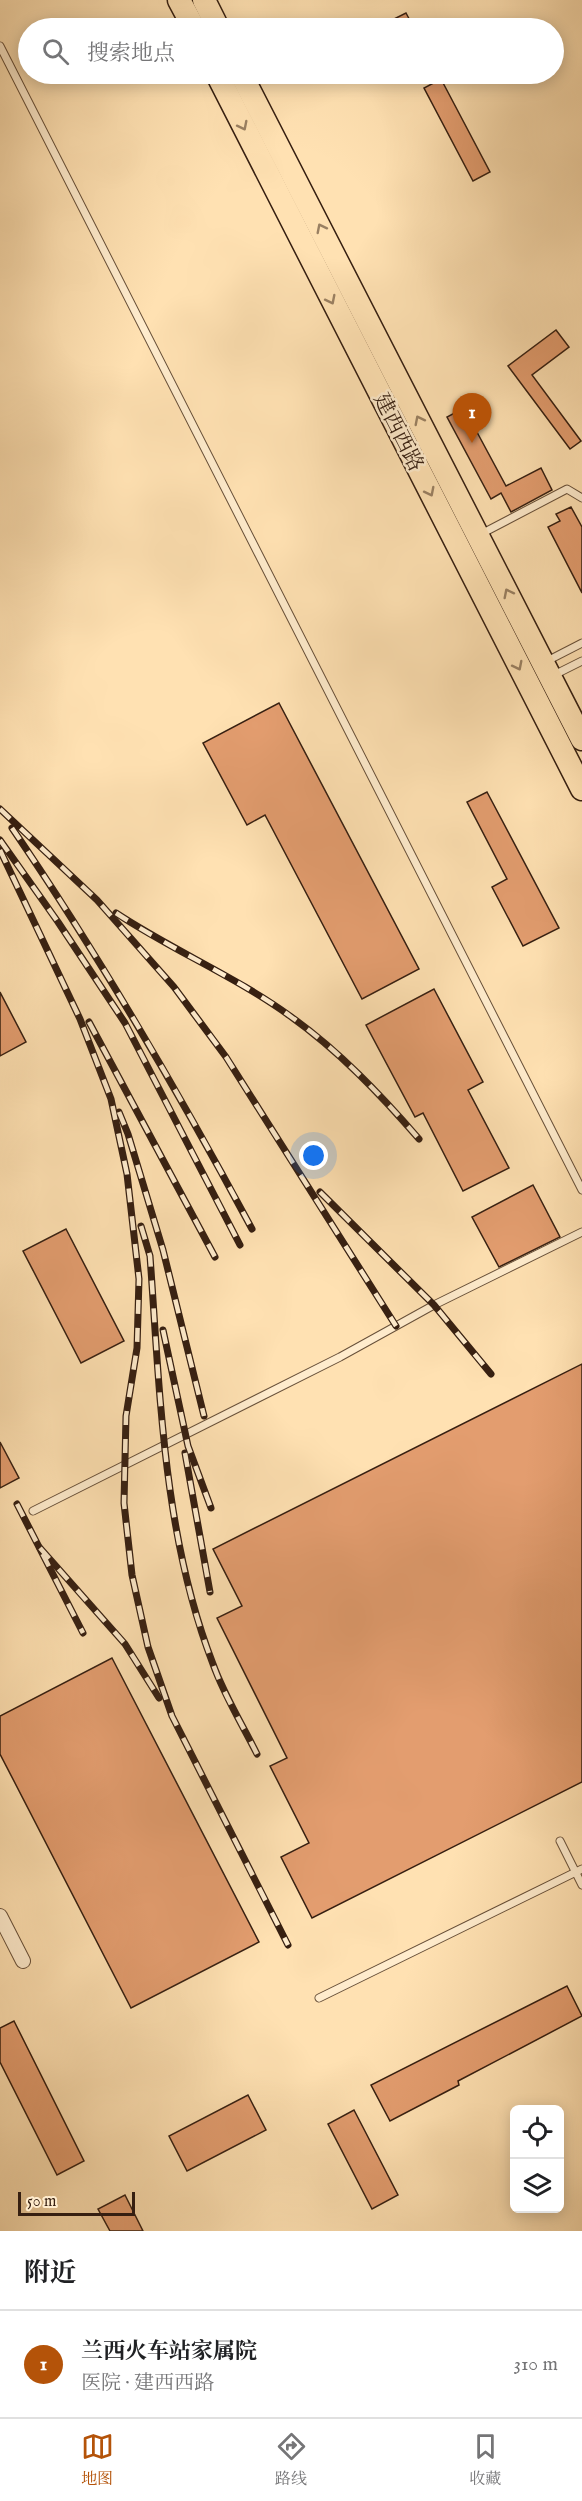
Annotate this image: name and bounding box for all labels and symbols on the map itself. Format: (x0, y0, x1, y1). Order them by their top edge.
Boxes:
one-way arrow (236, 119, 247, 130)
one-way arrow (316, 223, 328, 234)
one-way arrow (324, 293, 336, 304)
street label: 建西西路 (367, 389, 429, 476)
pin: 1 (452, 394, 492, 443)
one-way arrow (415, 415, 427, 426)
one-way arrow (422, 486, 434, 497)
one-way arrow (504, 589, 515, 600)
one-way arrow (511, 659, 523, 670)
your location (299, 1141, 328, 1170)
scale bar (18, 2189, 135, 2216)

